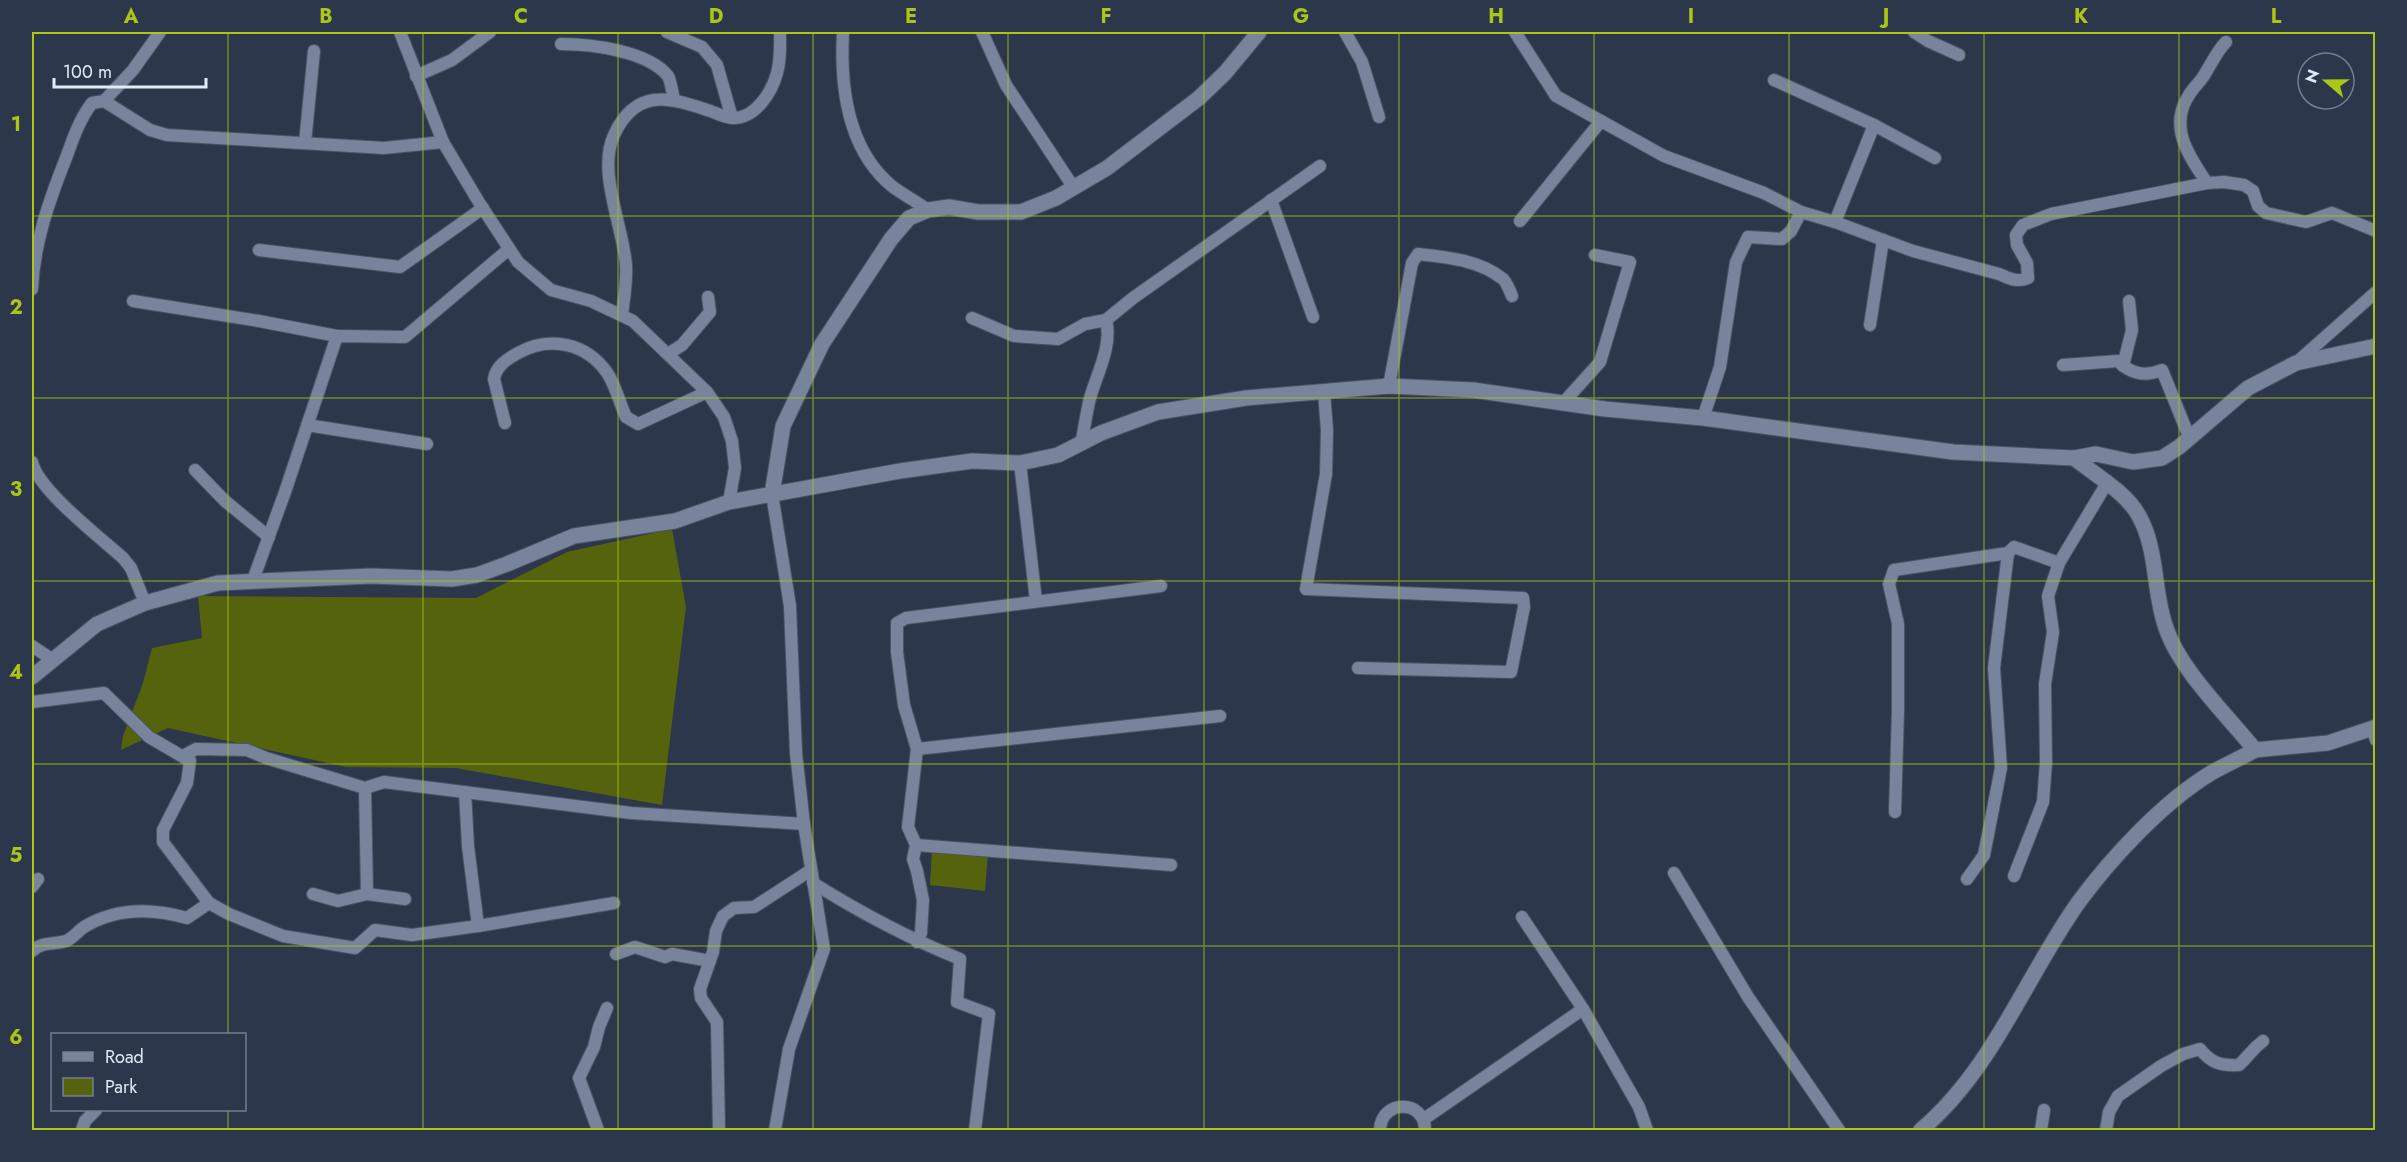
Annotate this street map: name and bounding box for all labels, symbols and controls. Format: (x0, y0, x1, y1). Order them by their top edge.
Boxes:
text: A (123, 2, 139, 31)
text: B (319, 2, 333, 31)
text: C (514, 2, 528, 31)
text: D (709, 2, 723, 31)
text: E (905, 2, 917, 31)
text: F (1100, 2, 1112, 31)
text: G (1293, 2, 1309, 31)
text: H (1488, 2, 1504, 31)
text: I (1688, 2, 1694, 31)
text: J (1879, 2, 1889, 31)
text: K (2074, 2, 2088, 31)
text: L (2271, 2, 2282, 31)
scale bar (54, 51, 206, 89)
north arrow (2296, 51, 2356, 111)
text: 100 m (63, 59, 112, 85)
text: N (2299, 66, 2325, 86)
text: 1 (11, 110, 21, 139)
text: 2 (9, 293, 23, 322)
text: 3 (10, 475, 22, 504)
text: 4 (9, 658, 23, 687)
text: 5 (10, 841, 23, 870)
text: 6 (9, 1023, 23, 1052)
legend (51, 1033, 246, 1111)
text: Road (105, 1044, 144, 1070)
text: Park (105, 1074, 137, 1100)

